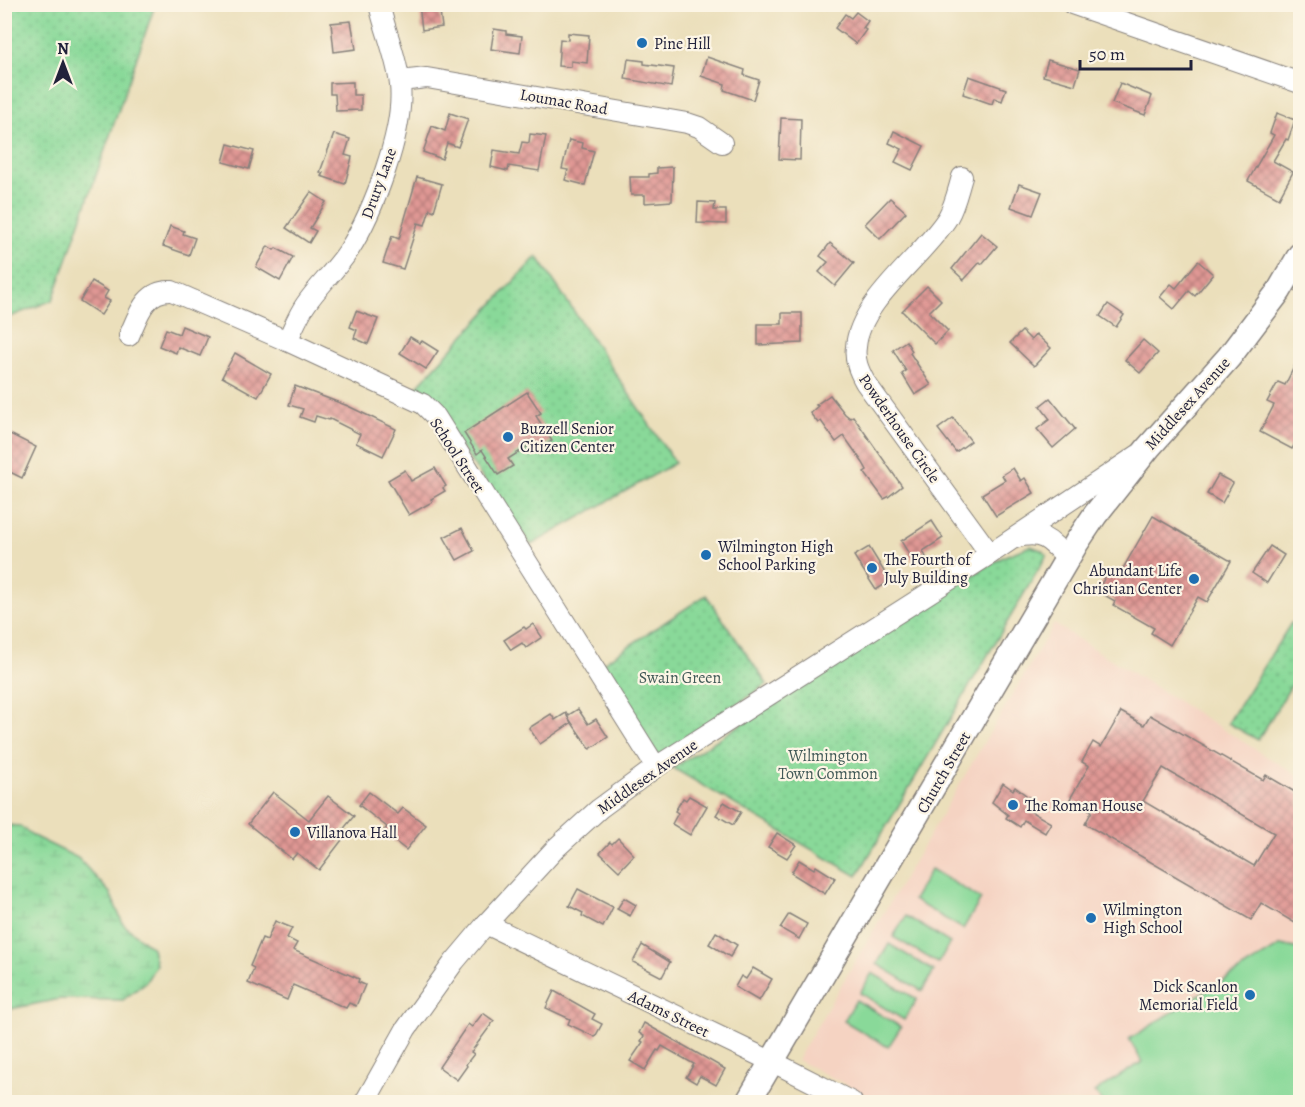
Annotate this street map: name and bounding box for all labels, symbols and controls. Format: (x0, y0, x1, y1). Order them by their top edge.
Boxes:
north arrow (33, 33, 93, 93)
place label: Pine Hill (654, 33, 711, 55)
scale bar (1080, 33, 1191, 71)
marker: Pine Hill (635, 36, 649, 50)
text: N (57, 38, 69, 60)
text: 50 m (1089, 42, 1125, 66)
street label: Loumac Road (518, 83, 610, 121)
street label: Drury Lane (356, 145, 402, 222)
street label: Middlesex Avenue (1140, 353, 1235, 455)
street label: Powderhouse Circle (853, 370, 945, 488)
street label: School Street (425, 414, 490, 498)
place label: Buzzell Senior Citizen Center (520, 418, 615, 458)
marker: Buzzell Senior Citizen Center (501, 430, 515, 444)
place label: Wilmington High School Parking (717, 536, 834, 576)
marker: Wilmington High School Parking (699, 548, 713, 562)
place label: The Fourth of July Building (884, 549, 973, 589)
place label: Abundant Life Christian Center (1073, 560, 1182, 600)
marker: The Fourth of July Building (865, 561, 879, 575)
marker: Abundant Life Christian Center (1187, 572, 1201, 586)
park label: Swain Green (639, 667, 721, 689)
street label: Church Street (912, 728, 976, 817)
street label: Middlesex Avenue (593, 734, 702, 820)
park label: Wilmington Town Common (778, 745, 878, 785)
place label: The Roman House (1025, 795, 1143, 817)
marker: The Roman House (1006, 798, 1020, 812)
place label: Villanova Hall (306, 822, 397, 844)
marker: Villanova Hall (288, 825, 302, 839)
place label: Wilmington High School (1102, 899, 1183, 939)
marker: Wilmington High School (1084, 911, 1098, 925)
place label: Dick Scanlon Memorial Field (1139, 976, 1238, 1016)
street label: Adams Street (624, 984, 713, 1043)
marker: Dick Scanlon Memorial Field (1243, 988, 1257, 1002)

